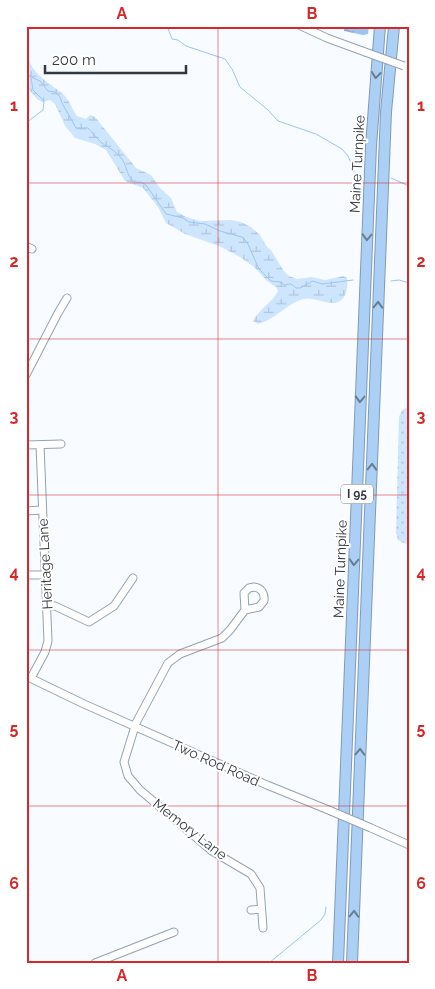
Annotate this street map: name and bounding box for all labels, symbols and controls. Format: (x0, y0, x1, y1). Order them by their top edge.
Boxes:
text: A (117, 4, 128, 23)
text: B (307, 4, 318, 23)
scale bar (45, 42, 186, 74)
text: 200 m (52, 51, 96, 69)
one-way arrow (371, 71, 382, 79)
text: 1 (10, 96, 18, 115)
text: 1 (417, 96, 425, 115)
street label: Maine Turnpike (346, 115, 368, 213)
one-way arrow (362, 234, 372, 241)
text: 2 (9, 252, 19, 271)
text: 2 (416, 252, 426, 271)
one-way arrow (373, 300, 384, 308)
one-way arrow (355, 396, 366, 404)
text: 3 (10, 407, 19, 426)
text: 3 (417, 407, 426, 426)
one-way arrow (366, 463, 377, 471)
road number: I 95 (341, 484, 373, 504)
street label: Heritage Lane (35, 518, 55, 610)
street label: Maine Turnpike (330, 520, 350, 618)
one-way arrow (349, 558, 359, 566)
text: 4 (9, 563, 19, 582)
text: 4 (416, 563, 426, 582)
text: 5 (10, 719, 19, 738)
text: 5 (417, 719, 426, 738)
street label: Two Rod Road (170, 737, 262, 789)
one-way arrow (355, 747, 365, 755)
street label: Memory Lane (150, 795, 230, 863)
text: 6 (9, 874, 19, 893)
text: 6 (416, 874, 426, 893)
one-way arrow (348, 910, 359, 918)
text: A (117, 966, 128, 985)
text: B (307, 966, 318, 985)

